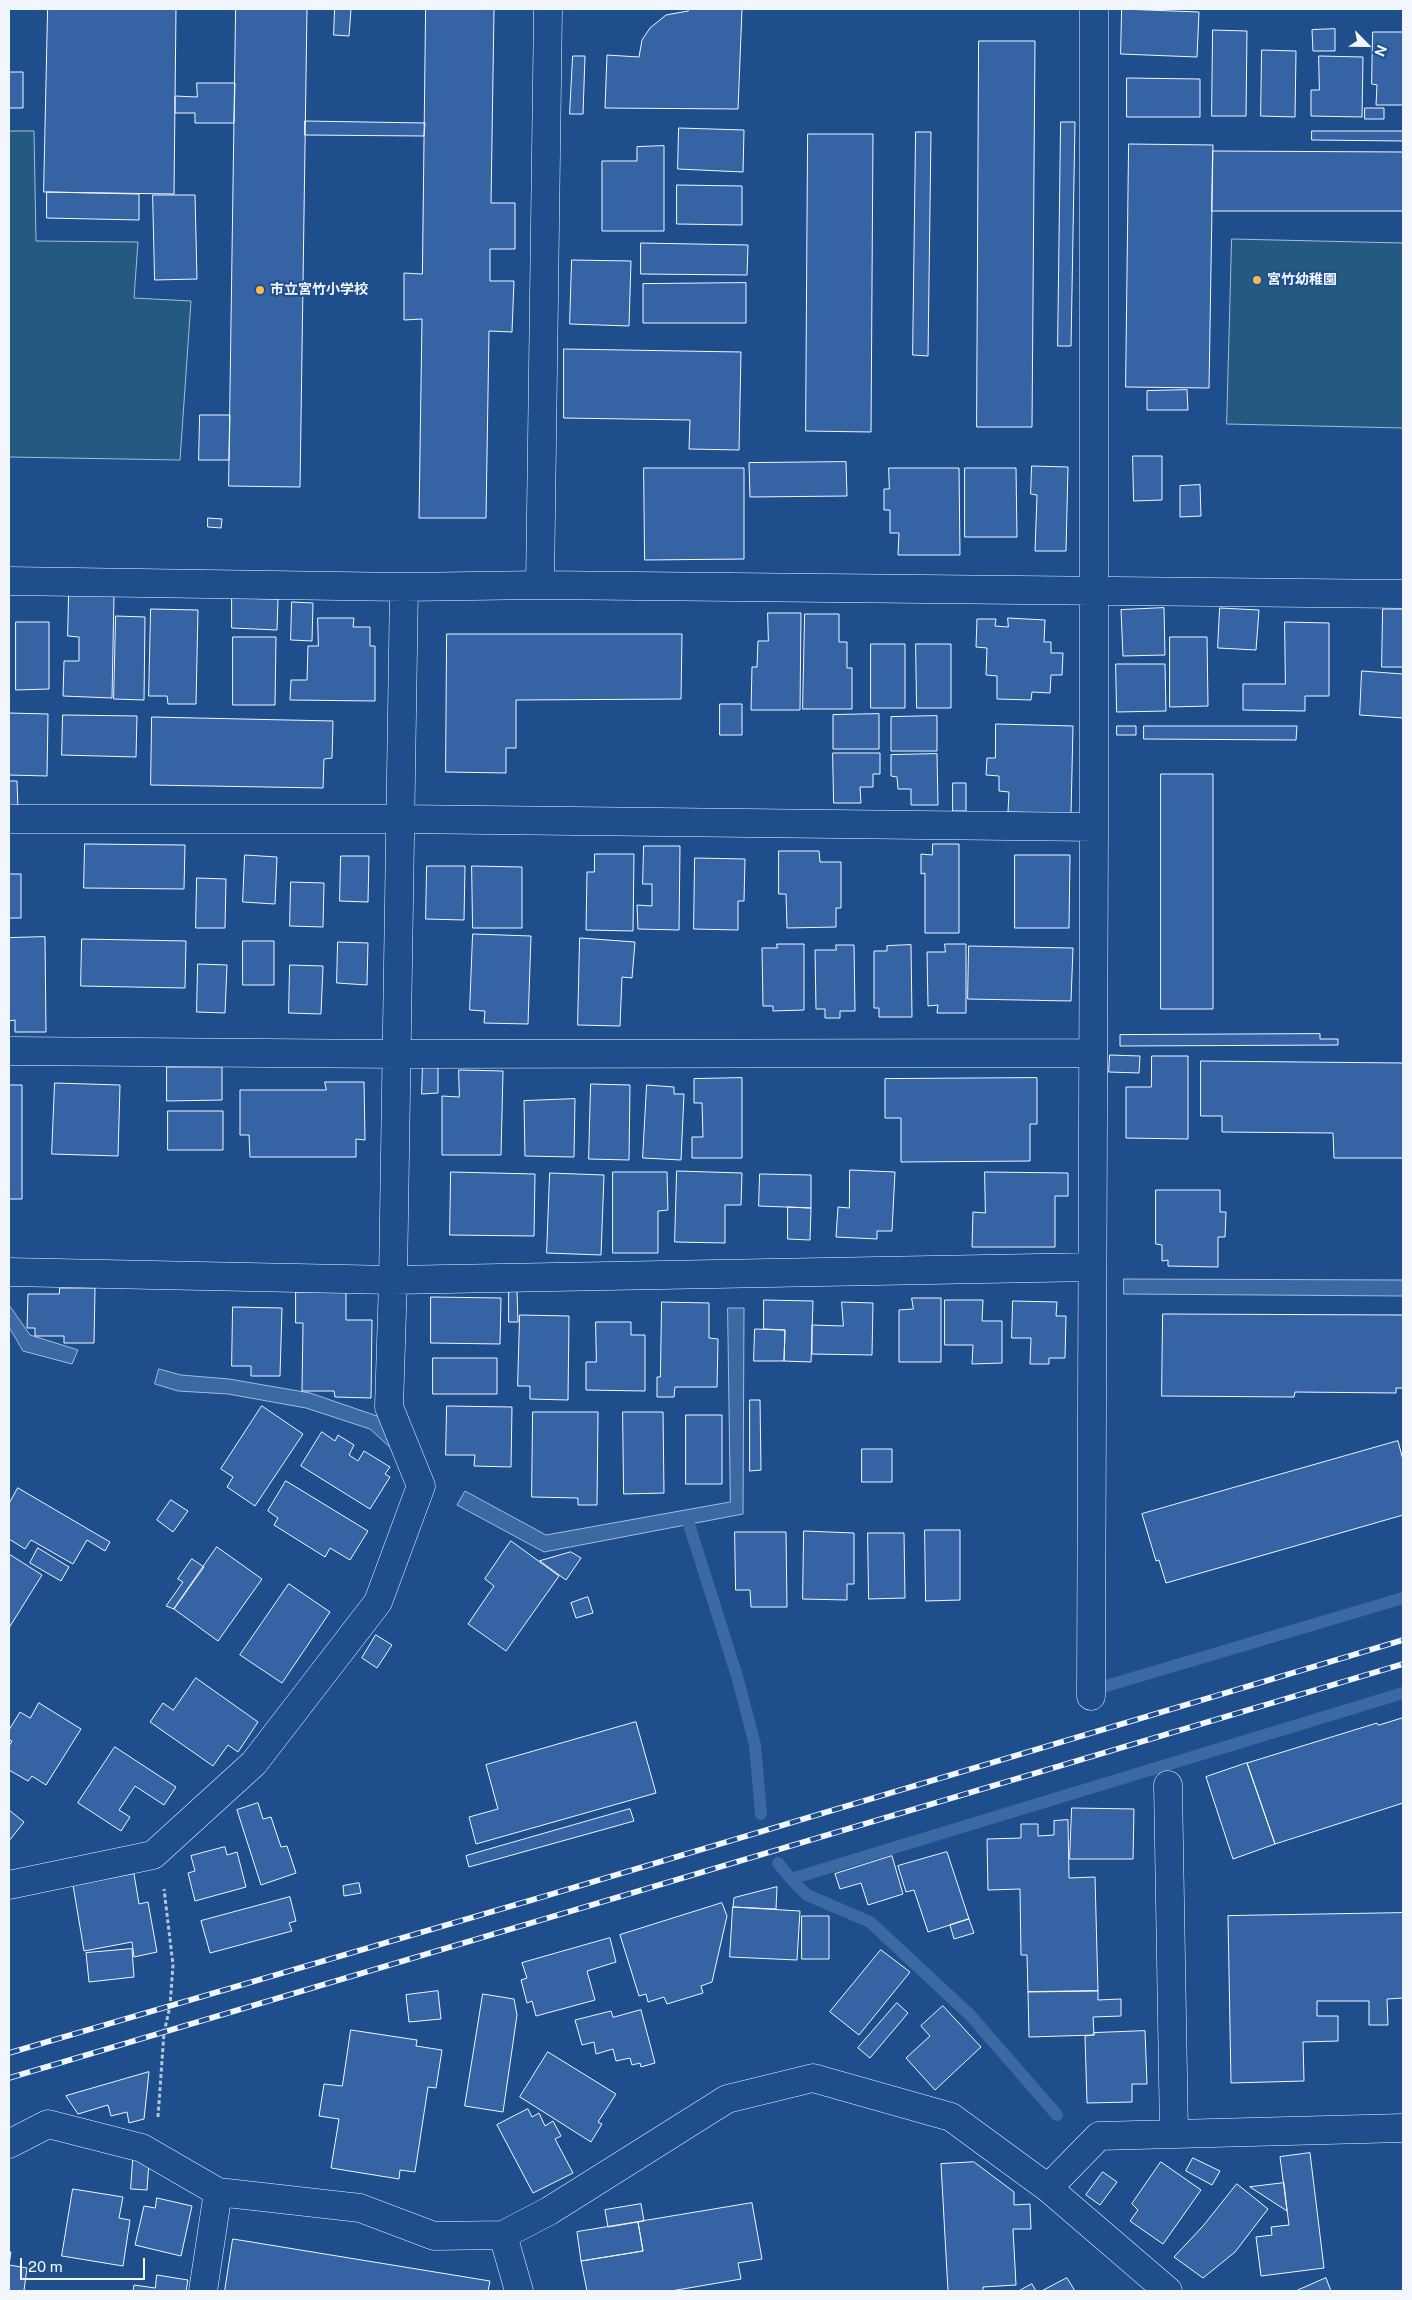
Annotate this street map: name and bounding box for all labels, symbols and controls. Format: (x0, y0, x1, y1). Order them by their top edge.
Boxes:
north arrow (1342, 20, 1392, 70)
text: N (1371, 43, 1390, 59)
place label: 宮竹幼稚園 (1267, 272, 1337, 288)
marker: 宮竹幼稚園 (1251, 274, 1263, 286)
place label: 市立宮竹小学校 (270, 282, 368, 298)
marker: 市立宮竹小学校 (254, 284, 266, 296)
scale bar (22, 2248, 148, 2280)
text: 20 m (28, 2258, 63, 2275)

